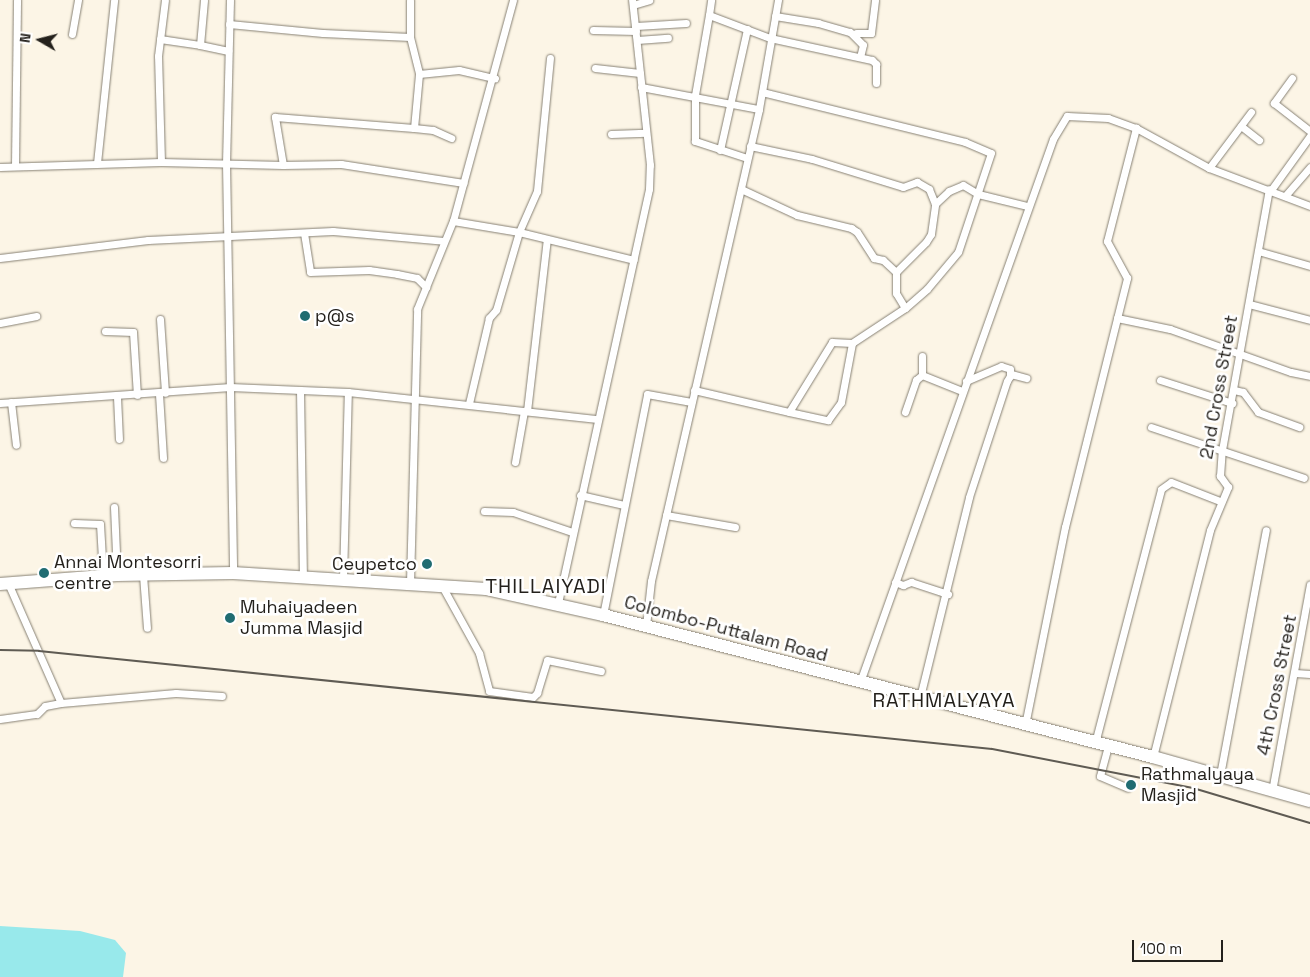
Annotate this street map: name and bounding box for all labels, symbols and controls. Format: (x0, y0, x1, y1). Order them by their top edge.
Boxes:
north arrow (15, 15, 65, 65)
text: N (16, 32, 35, 44)
place label: p@s (315, 305, 355, 327)
marker: p@s (299, 310, 311, 322)
street label: 2nd Cross Street (1196, 313, 1242, 461)
place label: Annai Montesorri centre (54, 552, 201, 594)
place label: Ceypetco (332, 553, 417, 575)
marker: Ceypetco (421, 558, 433, 570)
marker: Annai Montesorri centre (38, 567, 50, 579)
district label: THILLAIYADI (484, 574, 608, 598)
street label: Colombo-Puttalam Road (622, 591, 830, 667)
place label: Muhaiyadeen Jumma Masjid (240, 597, 363, 640)
marker: Muhaiyadeen Jumma Masjid (224, 612, 236, 624)
street label: 4th Cross Street (1253, 613, 1301, 757)
district label: RATHMALYAYA (871, 688, 1017, 712)
place label: Rathmalyaya Masjid (1141, 764, 1254, 806)
marker: Rathmalyaya Masjid (1125, 779, 1137, 791)
scale bar (1135, 930, 1226, 962)
text: 100 m (1140, 939, 1182, 958)

